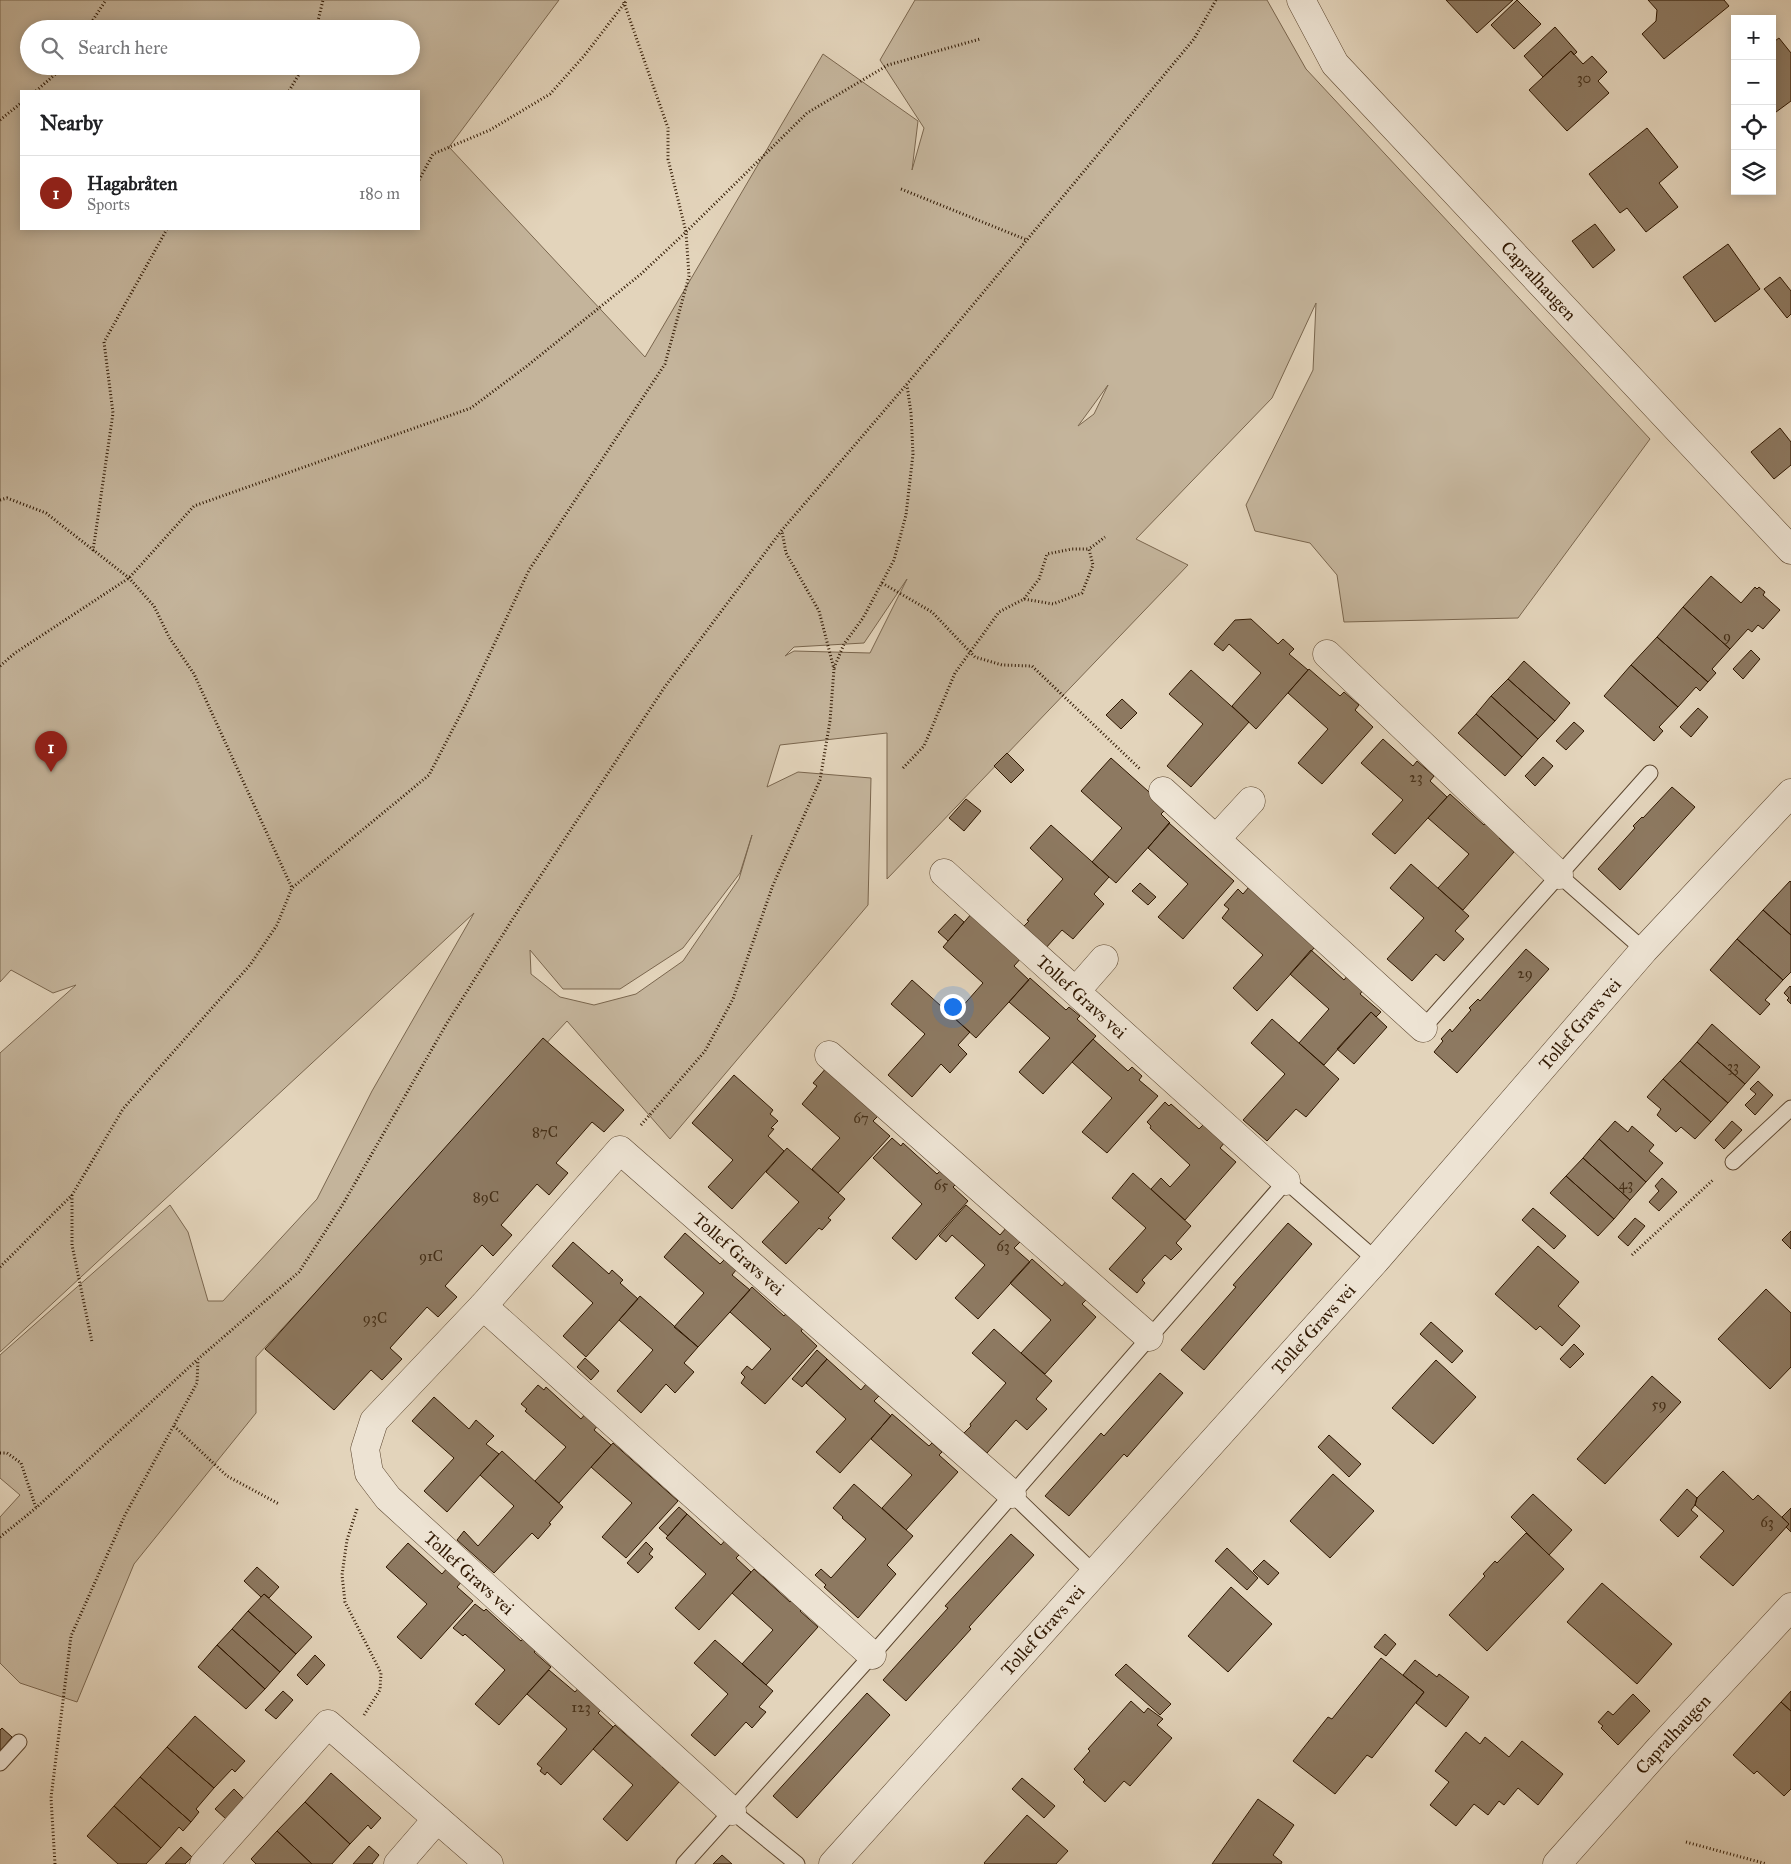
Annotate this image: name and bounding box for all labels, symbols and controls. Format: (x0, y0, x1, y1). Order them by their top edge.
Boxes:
map controls (1731, 15, 1776, 195)
button: + (1731, 15, 1776, 60)
search box (20, 20, 420, 75)
icon: search (38, 34, 66, 62)
text: Search here (78, 36, 168, 59)
button: − (1731, 60, 1776, 105)
house number: 30 (1577, 69, 1591, 87)
button: locate (1731, 105, 1776, 150)
text: Nearby (40, 110, 103, 136)
button: layers (1731, 150, 1776, 195)
text: Hagabråten (87, 172, 178, 195)
text: 1 (53, 184, 59, 203)
text: 180 m (359, 184, 400, 203)
text: Sports (87, 195, 130, 214)
street label: Capralhaugen (1496, 237, 1581, 325)
house number: 9 (1723, 627, 1731, 645)
pin: 1 (35, 731, 67, 772)
house number: 23 (1409, 768, 1423, 786)
street label: Tollef Gravs vei (1032, 950, 1131, 1043)
house number: 29 (1517, 964, 1533, 982)
street label: Tollef Gravs vei (1534, 974, 1626, 1075)
your location (940, 994, 966, 1020)
house number: 33 (1727, 1057, 1739, 1075)
house number: 67 (853, 1109, 869, 1127)
house number: 87C (532, 1123, 558, 1141)
house number: 43 (1619, 1175, 1633, 1193)
house number: 65 (934, 1176, 948, 1194)
house number: 89C (473, 1188, 499, 1206)
street label: Tollef Gravs vei (688, 1208, 789, 1300)
house number: 63 (996, 1237, 1010, 1255)
house number: 91C (419, 1247, 443, 1265)
street label: Tollef Gravs vei (1267, 1279, 1360, 1379)
house number: 93C (363, 1309, 387, 1327)
house number: 59 (1651, 1395, 1667, 1413)
house number: 63 (1760, 1513, 1774, 1531)
street label: Tollef Gravs vei (419, 1527, 519, 1619)
street label: Tollef Gravs vei (996, 1580, 1089, 1680)
street label: Capralhaugen (1631, 1690, 1715, 1779)
house number: 123 (571, 1698, 591, 1716)

